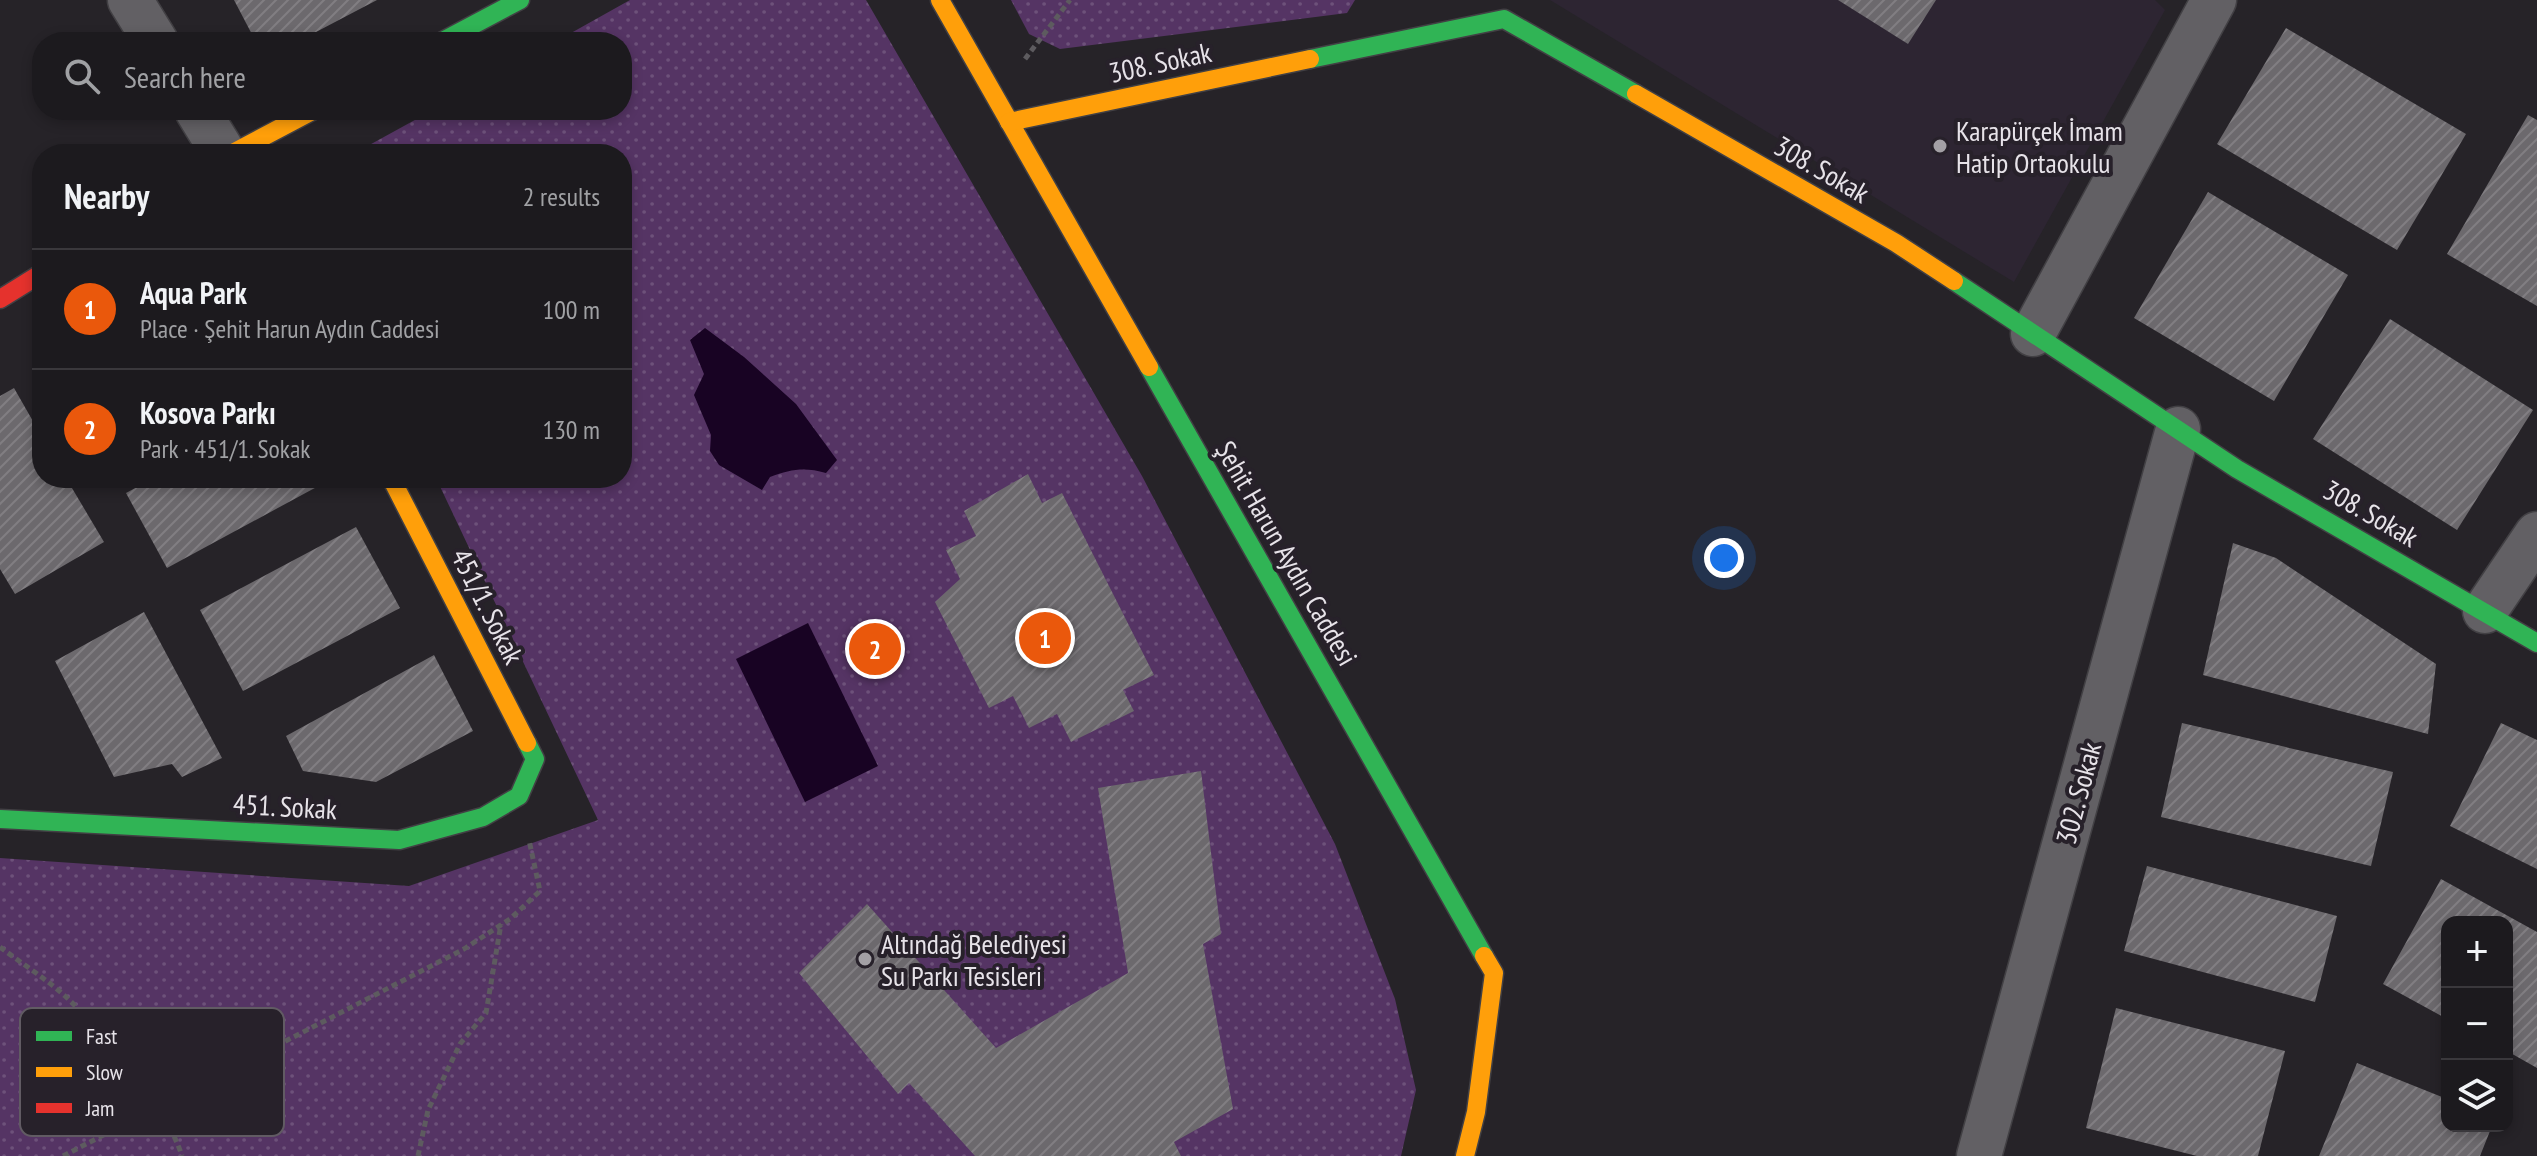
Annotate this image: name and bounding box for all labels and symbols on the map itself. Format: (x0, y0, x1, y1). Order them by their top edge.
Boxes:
street label: 308. Sokak (1105, 33, 1215, 91)
place label: Karapürçek İmam Hatip Ortaokulu (1956, 112, 2123, 181)
street label: 308. Sokak (1768, 127, 1876, 211)
marker: Karapürçek İmam Hatip Ortaokulu (1931, 137, 1949, 155)
street label: Şehit Harun Aydın Caddesi (1208, 434, 1366, 672)
street label: 308. Sokak (2317, 471, 2425, 555)
your location (1704, 538, 1744, 578)
street label: 451/1. Sokak (443, 542, 533, 670)
pin: 1 (1019, 608, 1071, 668)
pin: 2 (849, 619, 901, 679)
street label: 302. Sokak (2047, 738, 2109, 848)
street label: 451. Sokak (232, 785, 338, 827)
place label: Altındağ Belediyesi Su Parkı Tesisleri (881, 925, 1067, 994)
marker: Altındağ Belediyesi Su Parkı Tesisleri (856, 950, 874, 968)
legend (20, 1008, 284, 1136)
text: Fast (86, 1022, 117, 1050)
text: Slow (86, 1058, 123, 1086)
text: Jam (85, 1094, 114, 1122)

